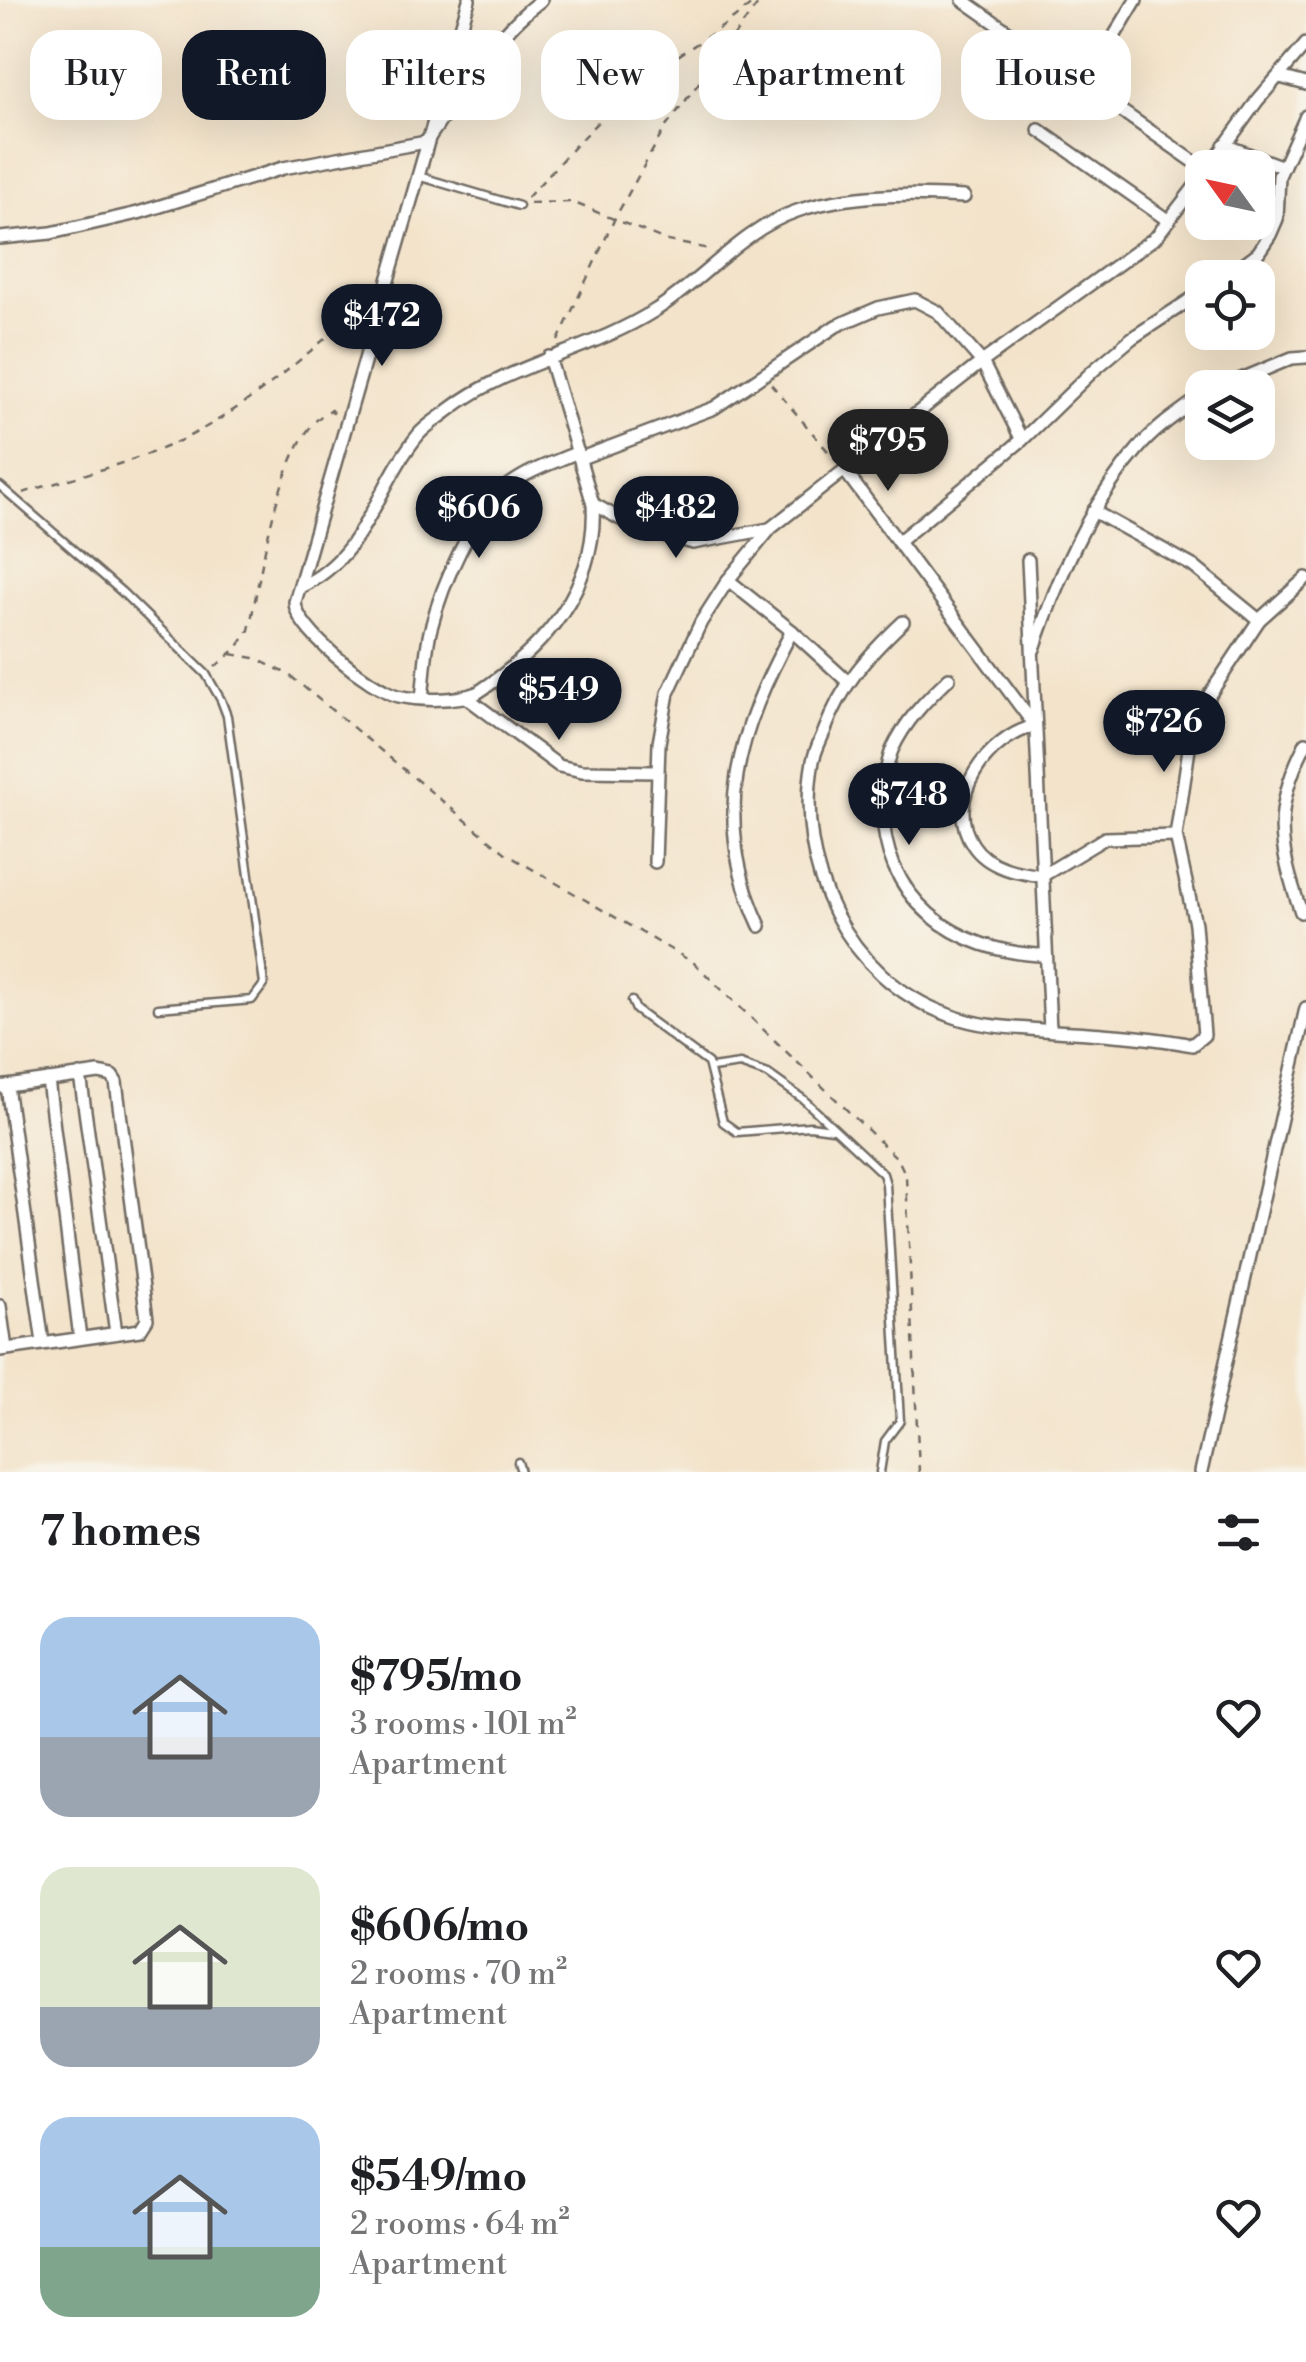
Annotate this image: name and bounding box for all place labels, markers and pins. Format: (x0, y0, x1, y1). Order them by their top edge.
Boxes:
pin: $472 (323, 284, 441, 369)
pin: $795 (829, 409, 947, 494)
pin: $606 (420, 476, 538, 561)
pin: $482 (617, 476, 735, 561)
pin: $549 (500, 658, 618, 743)
pin: $726 (1105, 690, 1223, 775)
pin: $748 (850, 763, 968, 848)

